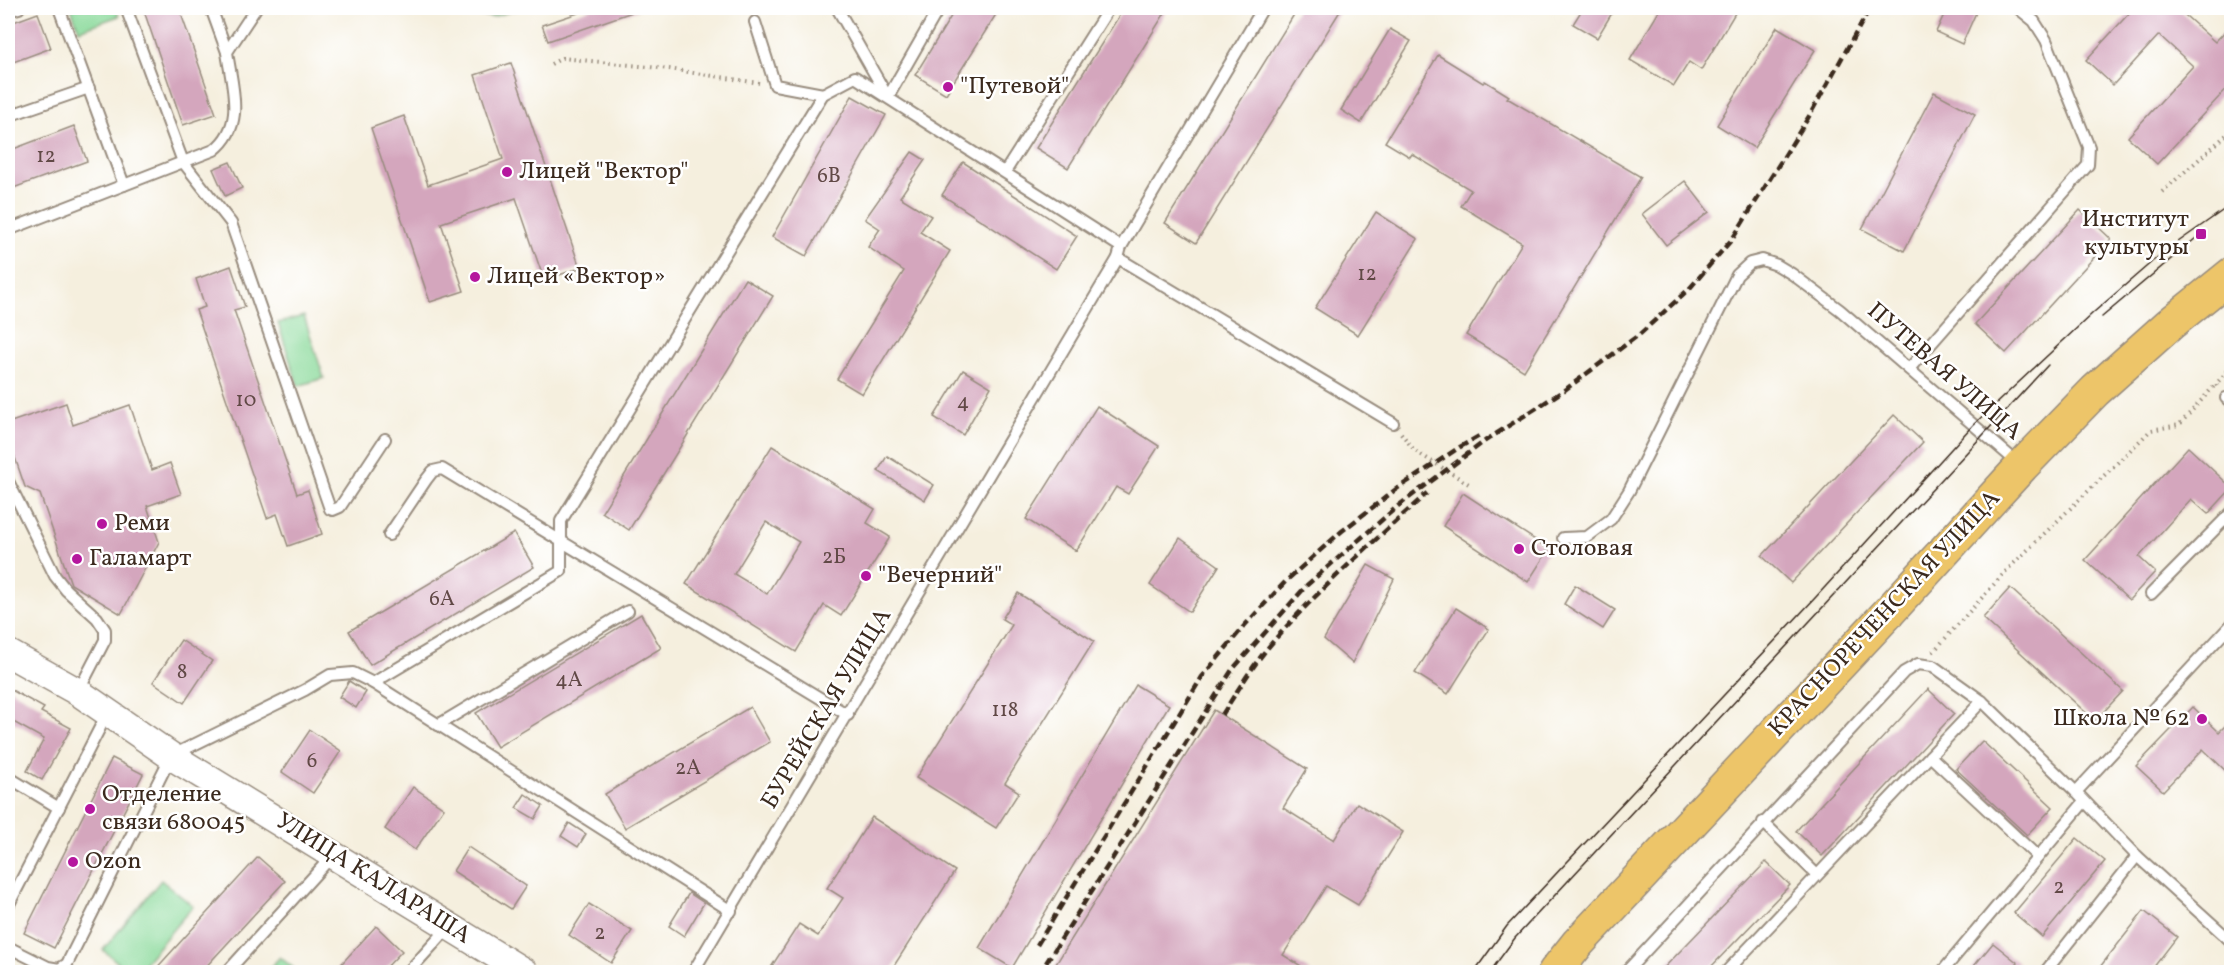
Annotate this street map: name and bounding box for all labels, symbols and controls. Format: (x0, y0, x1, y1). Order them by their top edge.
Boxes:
place label: "Путевой" (960, 70, 1069, 104)
marker: "Путевой" (941, 80, 955, 94)
house number: 12 (36, 142, 56, 171)
place label: Лицей "Вектор" (519, 155, 688, 189)
house number: 6В (817, 162, 841, 191)
marker: Лицей "Вектор" (500, 165, 514, 179)
place label: Институт культуры (2082, 203, 2189, 265)
marker: Институт культуры (2194, 227, 2208, 241)
place label: Лицей «Вектор» (487, 260, 665, 294)
house number: 12 (1357, 260, 1377, 289)
marker: Лицей «Вектор» (468, 270, 482, 284)
street label: ПУТЕВАЯ УЛИЦА (1859, 295, 2029, 449)
house number: 10 (236, 386, 256, 415)
house number: 4 (957, 388, 969, 417)
street label: КРАСНОРЕЧЕНСКАЯ УЛИЦА (1761, 483, 2009, 745)
place label: Реми (114, 507, 170, 541)
marker: Реми (95, 517, 109, 531)
place label: Столовая (1531, 532, 1633, 566)
place label: Галамарт (89, 542, 191, 576)
marker: Столовая (1512, 542, 1526, 556)
house number: 2Б (822, 543, 846, 572)
marker: Галамарт (70, 552, 84, 566)
place label: "Вечерний" (878, 559, 1002, 593)
marker: "Вечерний" (859, 569, 873, 583)
house number: 6А (429, 585, 455, 614)
street label: БУРЕЙСКАЯ УЛИЦА (753, 602, 901, 816)
house number: 8 (177, 658, 187, 687)
house number: 4А (555, 666, 583, 695)
house number: 118 (992, 696, 1018, 725)
place label: Школа № 62 (2053, 702, 2190, 736)
marker: Школа № 62 (2195, 712, 2209, 726)
house number: 6 (307, 747, 317, 776)
house number: 2А (675, 754, 701, 783)
place label: Отделение связи 680045 (102, 778, 245, 840)
marker: Отделение связи 680045 (83, 802, 97, 816)
street label: УЛИЦА КАЛАРАША (269, 805, 477, 953)
place label: Ozon (85, 845, 142, 879)
marker: Ozon (66, 855, 80, 869)
house number: 2 (2053, 873, 2065, 902)
house number: 2 (594, 919, 606, 948)

